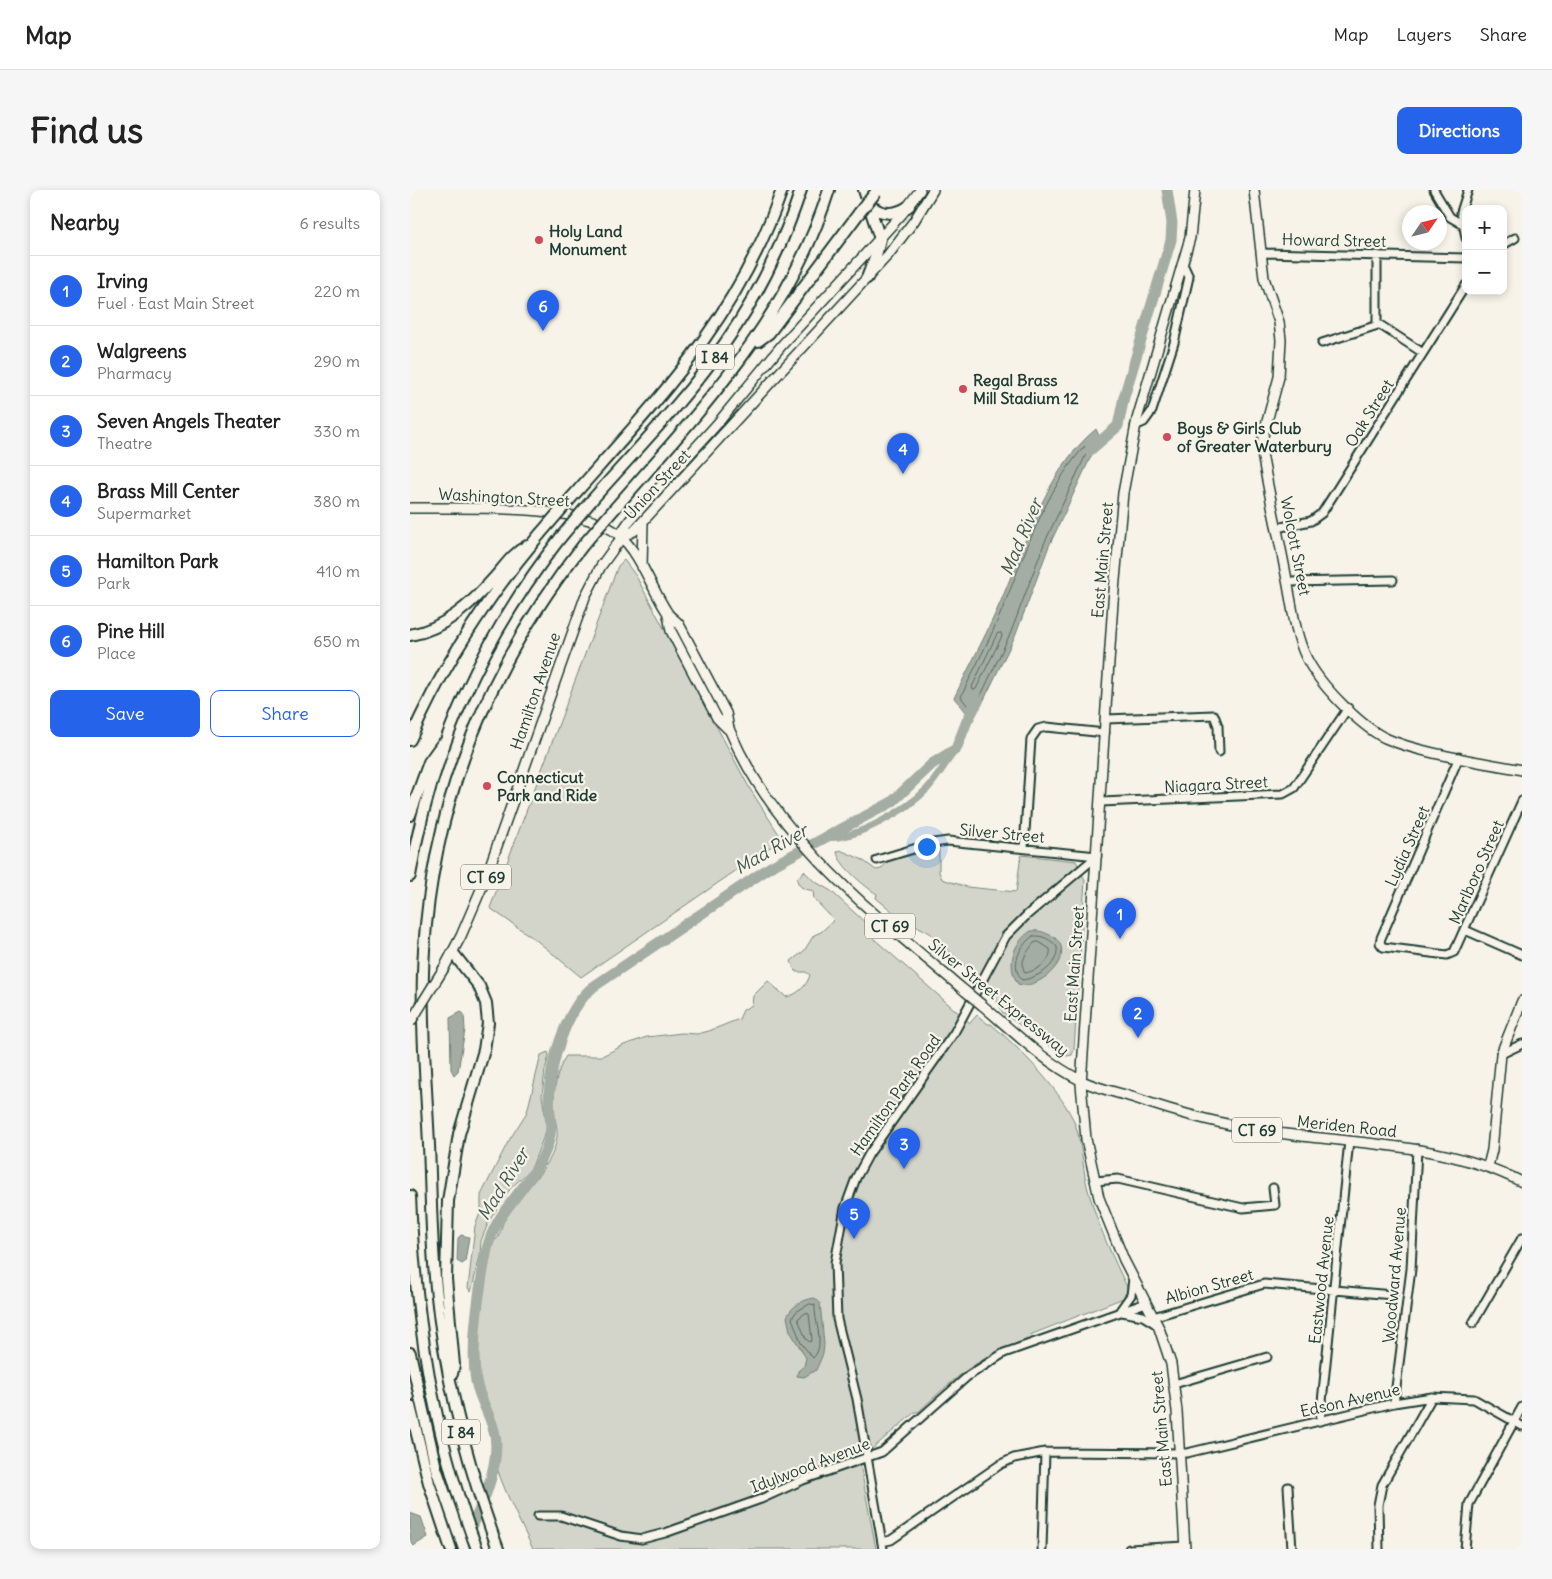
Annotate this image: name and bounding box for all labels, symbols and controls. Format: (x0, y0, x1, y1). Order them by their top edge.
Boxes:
text: Map (25, 20, 72, 50)
text: Map (1333, 23, 1368, 46)
text: Layers (1396, 23, 1452, 46)
text: Share (1480, 23, 1527, 46)
button: Directions (1397, 107, 1522, 154)
text: Find us (30, 108, 143, 152)
north arrow (1402, 205, 1447, 250)
map controls (1462, 205, 1507, 295)
button: + (1462, 205, 1507, 250)
text: Nearby (50, 209, 120, 236)
text: 6 results (299, 213, 360, 233)
place label: Holy Land Monument (549, 221, 627, 259)
street label: Howard Street (1282, 229, 1387, 251)
marker: Holy Land Monument (533, 234, 545, 246)
button: − (1462, 250, 1507, 295)
text: Irving (97, 269, 148, 293)
text: 1 (63, 281, 69, 301)
text: 220 m (314, 281, 360, 301)
pin: 6 (527, 290, 559, 331)
text: Fuel · East Main Street (97, 293, 254, 313)
text: Walgreens (97, 339, 187, 363)
road number: I 84 (696, 344, 734, 370)
text: 2 (62, 351, 70, 371)
text: 290 m (314, 351, 360, 371)
text: Pharmacy (97, 363, 172, 383)
place label: Regal Brass Mill Stadium 12 (973, 370, 1079, 408)
street label: Oak Street (1340, 375, 1398, 451)
marker: Regal Brass Mill Stadium 12 (957, 383, 969, 395)
text: Seven Angels Theater (97, 409, 280, 433)
place label: Boys & Girls Club of Greater Waterbury (1177, 418, 1332, 457)
text: 3 (61, 421, 71, 441)
text: 330 m (313, 421, 360, 441)
marker: Boys & Girls Club of Greater Waterbury (1161, 431, 1173, 443)
text: Theatre (97, 433, 152, 453)
pin: 4 (887, 433, 919, 474)
street label: Union Street (620, 444, 695, 523)
text: Brass Mill Center (97, 479, 240, 503)
street label: Washington Street (438, 484, 571, 510)
text: 4 (61, 491, 71, 511)
text: 380 m (313, 491, 360, 511)
water label: Mad River (995, 493, 1048, 579)
street label: Wolcott Street (1277, 495, 1316, 598)
street label: East Main Street (1087, 501, 1117, 619)
text: Supermarket (97, 503, 191, 523)
text: Hamilton Park (97, 549, 219, 573)
text: 5 (61, 561, 71, 581)
text: 410 m (316, 561, 360, 581)
text: Park (97, 573, 130, 593)
text: Pine Hill (97, 619, 165, 643)
street label: Hamilton Avenue (506, 630, 564, 752)
text: 6 (61, 631, 71, 651)
text: 650 m (313, 631, 360, 651)
text: Place (97, 643, 136, 663)
button: Save (50, 690, 200, 737)
button: Share (210, 690, 360, 737)
place label: Connecticut Park and Ride (497, 767, 598, 805)
street label: Niagara Street (1164, 771, 1269, 797)
marker: Connecticut Park and Ride (481, 780, 493, 792)
street label: Lydia Street (1380, 802, 1434, 889)
street label: Marlboro Street (1444, 816, 1508, 927)
water label: Mad River (730, 818, 814, 879)
street label: Silver Street (959, 819, 1046, 847)
your location (914, 834, 940, 860)
road number: CT 69 (461, 864, 511, 890)
pin: 1 (1104, 898, 1136, 939)
street label: East Main Street (1060, 905, 1088, 1023)
road number: CT 69 (865, 914, 915, 938)
street label: Silver Street Expressway (924, 934, 1074, 1060)
pin: 2 (1122, 997, 1154, 1038)
street label: Hamilton Park Road (846, 1030, 944, 1160)
street label: Meriden Road (1296, 1111, 1398, 1141)
road number: CT 69 (1232, 1118, 1282, 1142)
pin: 3 (888, 1128, 920, 1169)
water label: Mad River (472, 1141, 536, 1224)
pin: 5 (838, 1198, 870, 1239)
street label: Woodward Avenue (1378, 1206, 1410, 1344)
street label: Eastwood Avenue (1304, 1215, 1338, 1345)
street label: Albion Street (1162, 1264, 1256, 1308)
street label: East Main Street (1146, 1370, 1176, 1488)
street label: Edson Avenue (1298, 1379, 1402, 1421)
road number: I 84 (442, 1420, 480, 1444)
street label: Idylwood Avenue (748, 1433, 872, 1497)

